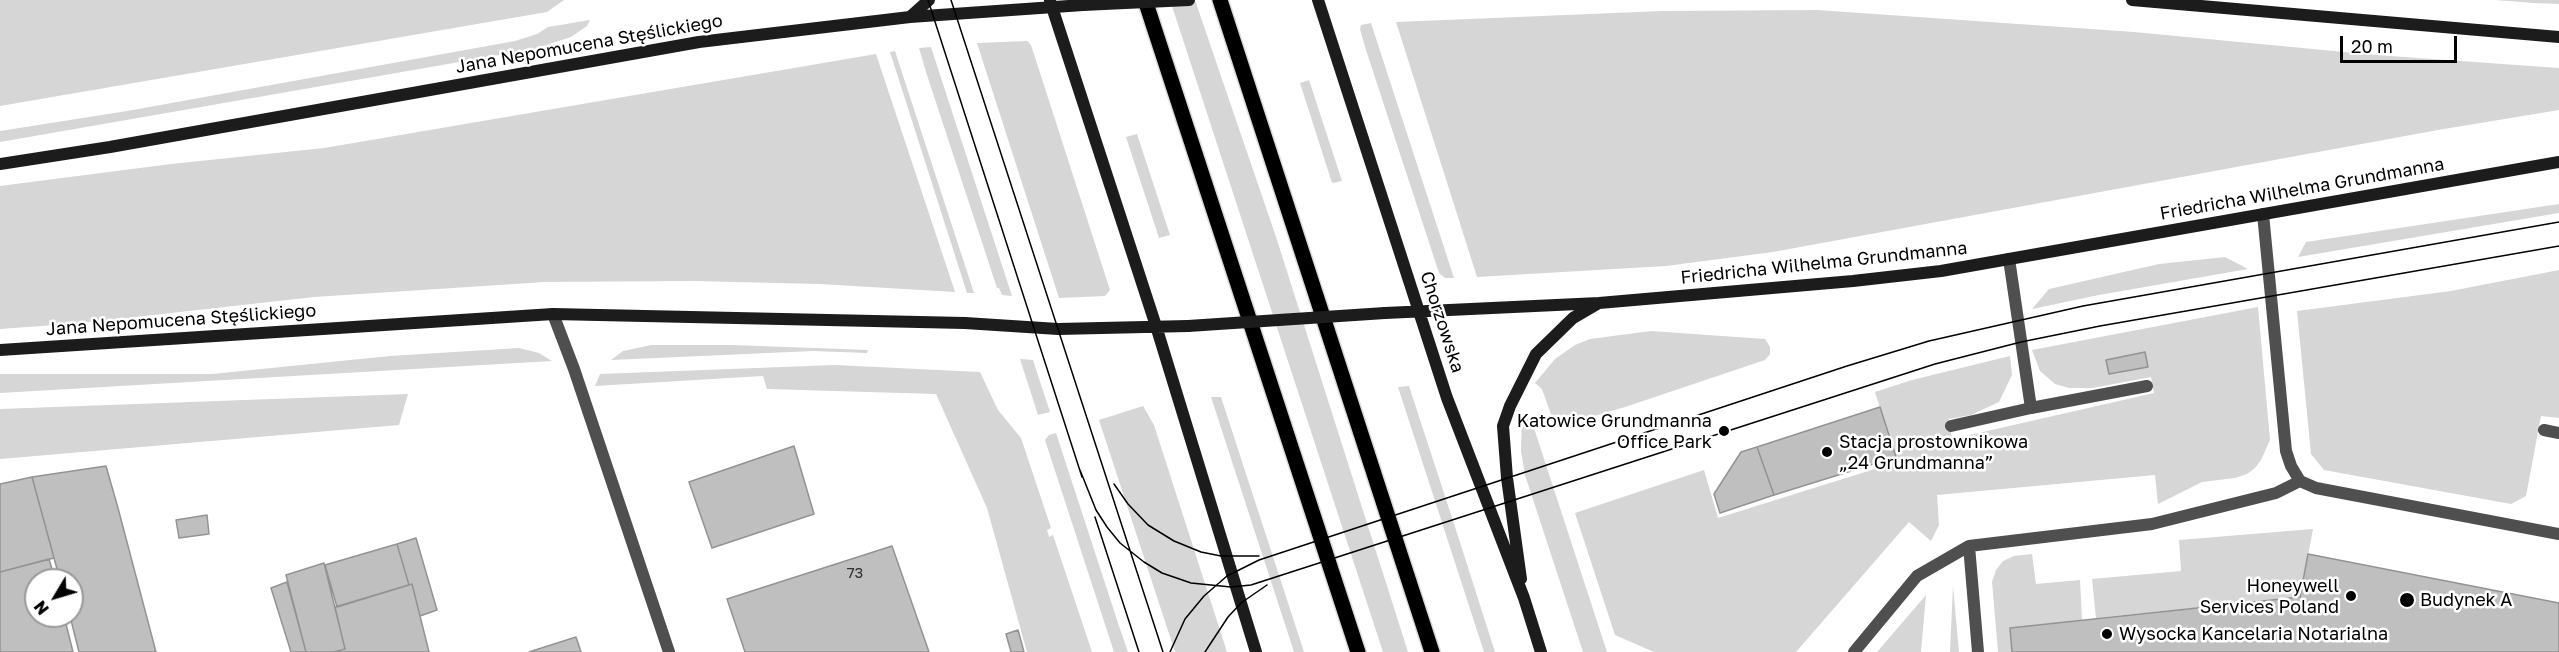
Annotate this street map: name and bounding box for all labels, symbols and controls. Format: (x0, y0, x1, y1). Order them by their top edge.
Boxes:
street label: Jana Nepomucena Stęślickiego (454, 10, 724, 78)
scale bar (2343, 24, 2460, 62)
text: 20 m (2351, 35, 2393, 57)
street label: Friedricha Wilhelma Grundmanna (2158, 153, 2446, 225)
street label: Friedricha Wilhelma Grundmanna (1679, 237, 1969, 289)
street label: Chorzowska (1415, 269, 1469, 375)
street label: Jana Nepomucena Stęślickiego (45, 300, 317, 340)
place label: Katowice Grundmanna Office Park (1517, 410, 1712, 452)
marker: Katowice Grundmanna Office Park (1717, 424, 1731, 438)
place label: Stacja prostownikowa „24 Grundmanna” (1839, 431, 2028, 474)
marker: Stacja prostownikowa „24 Grundmanna” (1820, 445, 1834, 459)
house number: 73 (847, 564, 863, 582)
north arrow (24, 568, 84, 628)
place label: Honeywell Services Poland (2200, 575, 2339, 618)
marker: Honeywell Services Poland (2344, 589, 2358, 603)
place label: Budynek A (2420, 589, 2512, 611)
marker: Budynek A (2398, 591, 2416, 609)
text: N (30, 597, 53, 619)
place label: Wysocka Kancelaria Notarialna (2119, 623, 2388, 645)
marker: Wysocka Kancelaria Notarialna (2100, 627, 2114, 641)

